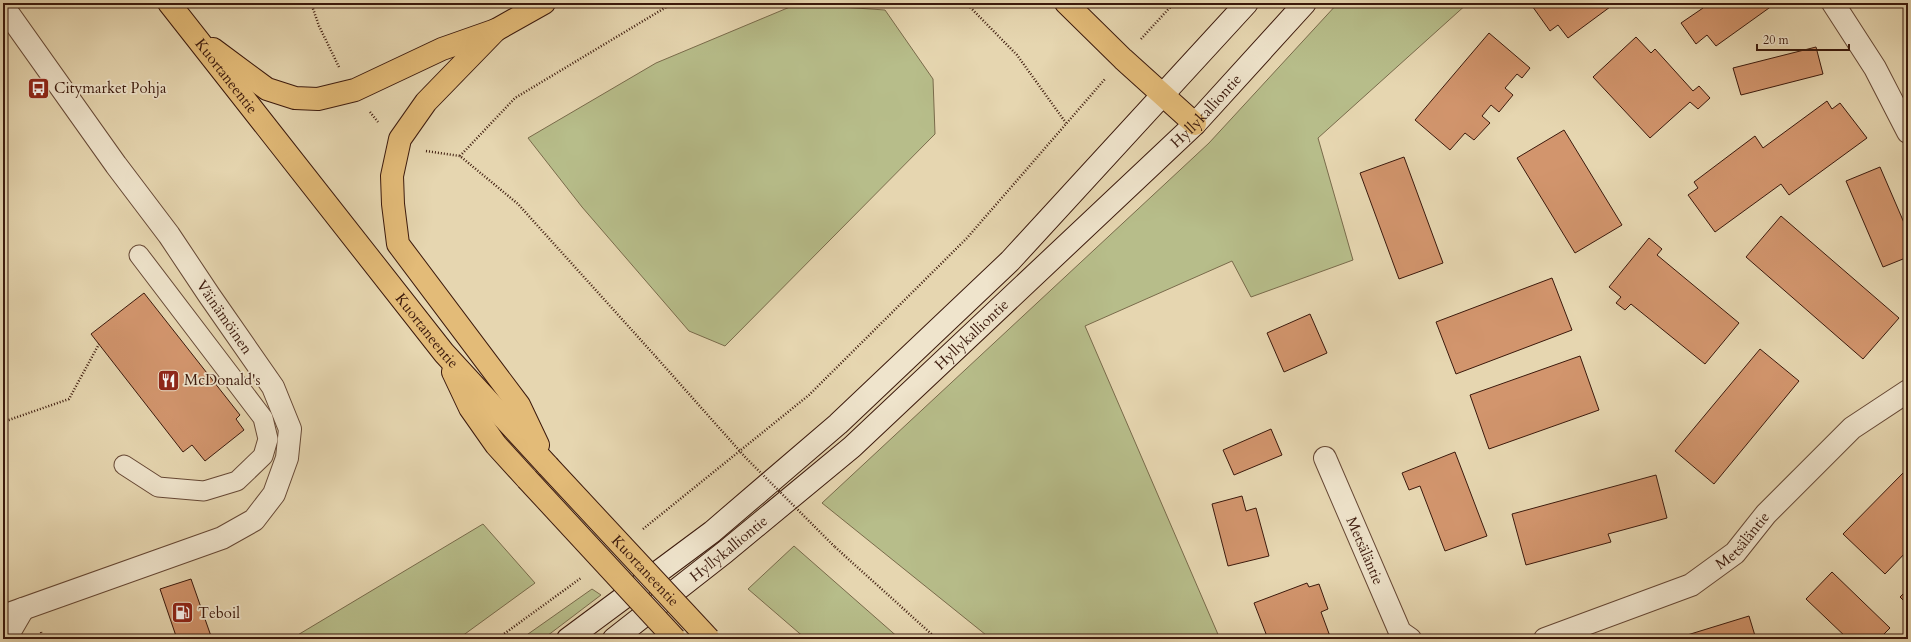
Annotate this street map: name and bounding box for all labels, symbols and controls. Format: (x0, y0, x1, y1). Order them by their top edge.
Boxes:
scale bar (1757, 26, 1849, 52)
text: 20 m (1763, 32, 1790, 48)
street label: Kuortaneentie (191, 34, 262, 118)
street label: Hyllykalliontie (1166, 69, 1246, 152)
bus stop icon: Citymarket Pohja (26, 75, 52, 101)
place label: Citymarket Pohja (54, 78, 167, 98)
street label: Väinämöinen (192, 276, 257, 359)
street label: Kuortaneentie (391, 289, 463, 373)
street label: Hyllykalliontie (930, 295, 1013, 374)
restaurant icon: McDonald's (156, 367, 182, 393)
place label: McDonald's (184, 370, 261, 390)
street label: Metsäläntie (1711, 508, 1774, 574)
street label: Hyllykalliontie (685, 511, 772, 586)
street label: Metsäläntie (1342, 514, 1389, 588)
street label: Kuortaneentie (607, 531, 684, 611)
fuel station icon: Teboil (170, 600, 196, 626)
place label: Teboil (198, 603, 240, 623)

